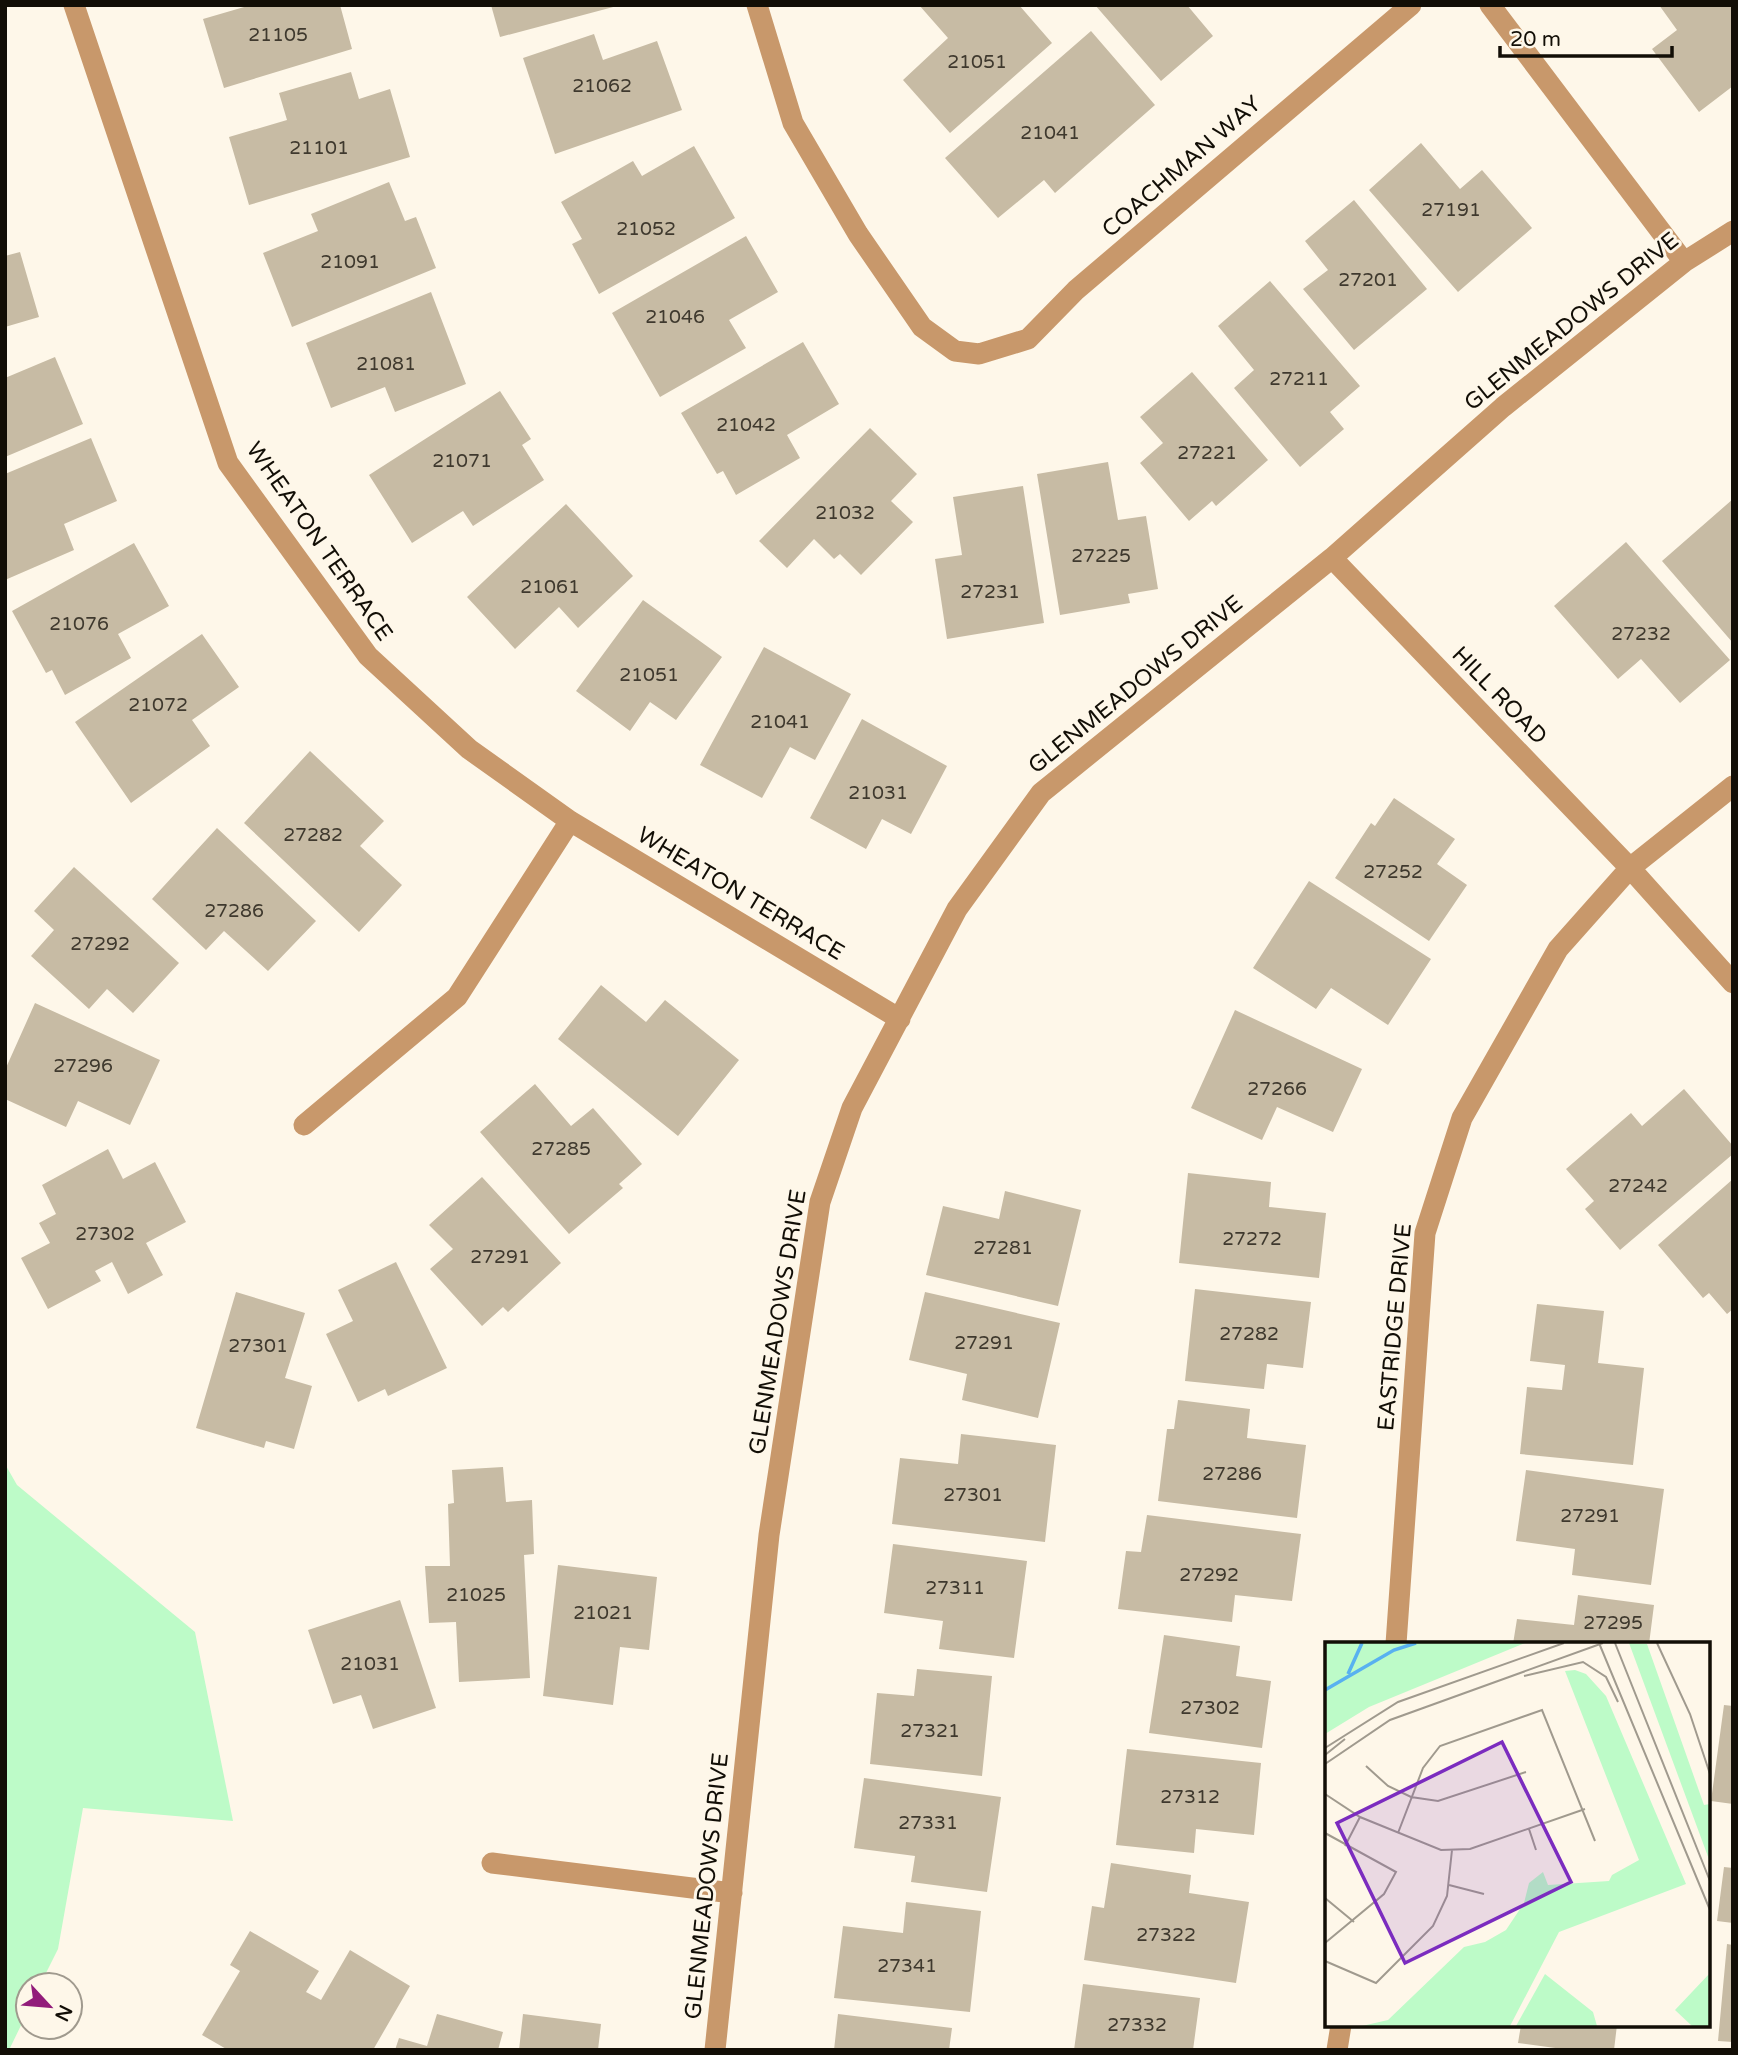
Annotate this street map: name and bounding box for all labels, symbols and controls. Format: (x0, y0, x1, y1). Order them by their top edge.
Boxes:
scale bar (1500, 14, 1672, 58)
house number: 21105 (248, 24, 308, 46)
text: 20 m (1510, 27, 1561, 52)
house number: 21051 (947, 51, 1007, 73)
house number: 21062 (572, 75, 632, 97)
street label: COACHMAN WAY (1096, 90, 1267, 243)
house number: 21041 (1020, 122, 1080, 144)
house number: 21101 (289, 137, 349, 159)
house number: 27191 (1421, 199, 1481, 221)
house number: 21052 (616, 218, 676, 240)
street label: GLENMEADOWS DRIVE (1459, 227, 1685, 417)
house number: 21091 (320, 251, 380, 273)
house number: 27201 (1338, 269, 1398, 291)
house number: 21046 (645, 306, 705, 328)
house number: 21081 (356, 353, 416, 375)
house number: 27211 (1269, 368, 1329, 390)
house number: 21042 (716, 414, 776, 436)
street label: WHEATON TERRACE (240, 437, 398, 646)
house number: 27221 (1177, 442, 1237, 464)
house number: 21071 (432, 450, 492, 472)
house number: 21032 (815, 502, 875, 524)
house number: 27225 (1071, 545, 1131, 567)
house number: 21061 (520, 576, 580, 598)
house number: 27231 (960, 581, 1020, 603)
street label: GLENMEADOWS DRIVE (1023, 590, 1249, 780)
house number: 21076 (49, 613, 109, 635)
house number: 27232 (1611, 623, 1671, 645)
street label: HILL ROAD (1446, 641, 1553, 751)
house number: 21051 (619, 664, 679, 686)
house number: 21072 (128, 694, 188, 716)
house number: 21041 (750, 711, 810, 733)
house number: 21031 (848, 782, 908, 804)
street label: WHEATON TERRACE (632, 821, 849, 967)
house number: 27282 (283, 824, 343, 846)
house number: 27252 (1363, 861, 1423, 883)
house number: 27286 (204, 900, 264, 922)
house number: 27292 (70, 933, 130, 955)
house number: 27296 (53, 1055, 113, 1077)
house number: 27266 (1247, 1078, 1307, 1100)
house number: 27285 (531, 1138, 591, 1160)
house number: 27242 (1608, 1175, 1668, 1197)
street label: GLENMEADOWS DRIVE (743, 1188, 813, 1457)
street label: EASTRIDGE DRIVE (1372, 1222, 1418, 1432)
house number: 27302 (75, 1223, 135, 1245)
house number: 27272 (1222, 1228, 1282, 1250)
house number: 27281 (973, 1237, 1033, 1259)
house number: 27291 (470, 1246, 530, 1268)
house number: 27282 (1219, 1323, 1279, 1345)
house number: 27291 (954, 1332, 1014, 1354)
house number: 27301 (228, 1335, 288, 1357)
house number: 27286 (1202, 1463, 1262, 1485)
house number: 27301 (943, 1484, 1003, 1506)
house number: 27291 (1560, 1505, 1620, 1527)
house number: 27292 (1179, 1564, 1239, 1586)
house number: 27311 (925, 1577, 985, 1599)
house number: 21025 (446, 1584, 506, 1606)
house number: 21021 (573, 1602, 633, 1624)
house number: 27295 (1583, 1612, 1643, 1634)
inset map (1325, 1642, 1710, 2027)
house number: 21031 (340, 1653, 400, 1675)
house number: 27302 (1180, 1697, 1240, 1719)
house number: 27321 (900, 1720, 960, 1742)
street label: GLENMEADOWS DRIVE (679, 1751, 735, 2021)
house number: 27312 (1160, 1786, 1220, 1808)
house number: 27331 (898, 1812, 958, 1834)
house number: 27322 (1136, 1924, 1196, 1946)
house number: 27341 (877, 1955, 937, 1977)
north arrow (14, 1971, 84, 2041)
text: N (50, 2001, 77, 2025)
house number: 27332 (1107, 2014, 1167, 2036)

